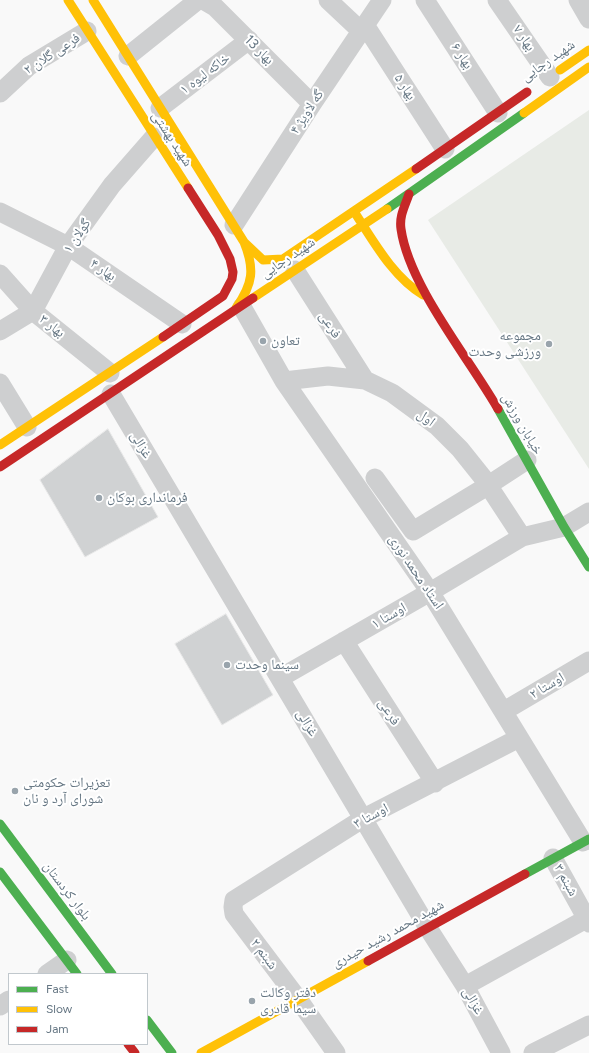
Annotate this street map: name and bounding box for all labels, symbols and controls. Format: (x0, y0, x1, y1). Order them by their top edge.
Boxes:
street label: بهار ۷ (509, 22, 539, 54)
street label: فرعی گلان ۲ (21, 30, 83, 78)
street label: بهار 13 (241, 32, 277, 68)
street label: شهید رجایی (518, 36, 578, 86)
street label: بهار ۶ (447, 40, 477, 72)
street label: خاکه لیوه ۱ (177, 50, 233, 98)
street label: بهار ۵ (390, 71, 420, 103)
street label: گه لاویژ ۴ (286, 87, 328, 137)
street label: شهید بهشتی (148, 108, 196, 170)
street label: گولان ۱ (60, 216, 94, 256)
street label: شهید رجایی (258, 234, 318, 282)
street label: بهار ۴ (87, 255, 119, 285)
street label: فرعی (315, 309, 345, 341)
street label: بهار ۳ (36, 311, 68, 341)
place label: مجموعه ورزشی وحدت (468, 328, 541, 360)
place label: تعاون (271, 333, 300, 349)
marker: تعاون (258, 336, 268, 346)
marker: مجموعه ورزشی وحدت (544, 339, 554, 349)
street label: خیابان ورزش (498, 390, 546, 458)
street label: اول (414, 406, 438, 430)
street label: غزالی (126, 428, 156, 462)
place label: فرمانداری بوکان (107, 490, 188, 506)
marker: فرمانداری بوکان (94, 493, 104, 503)
street label: استاد محمد نوری (385, 531, 447, 613)
street label: اوستا ۱ (369, 599, 409, 633)
place label: سینما وحدت (235, 657, 299, 673)
marker: سینما وحدت (222, 660, 232, 670)
street label: اوستا ۲ (527, 669, 567, 703)
street label: فرعی (374, 696, 404, 728)
street label: غزالی (292, 706, 322, 740)
place label: تعزیرات حکومتی شورای آرد و نان (23, 775, 110, 808)
marker: تعزیرات حکومتی شورای آرد و نان (10, 786, 20, 796)
street label: اوستا ۳ (351, 800, 391, 832)
street label: بلوار کردستان (39, 858, 95, 924)
street label: شبنم ۳ (550, 861, 582, 899)
street label: شهید محمد رشید حیدری (329, 896, 447, 972)
street label: شبنم ۲ (247, 935, 281, 973)
legend (8, 973, 148, 1045)
text: Fast (46, 982, 69, 996)
street label: غزالی (459, 984, 487, 1018)
place label: دفتر وکالت سیما قادری (260, 985, 316, 1018)
marker: دفتر وکالت سیما قادری (247, 996, 257, 1006)
text: Slow (46, 1002, 72, 1016)
text: Jam (46, 1022, 69, 1036)

